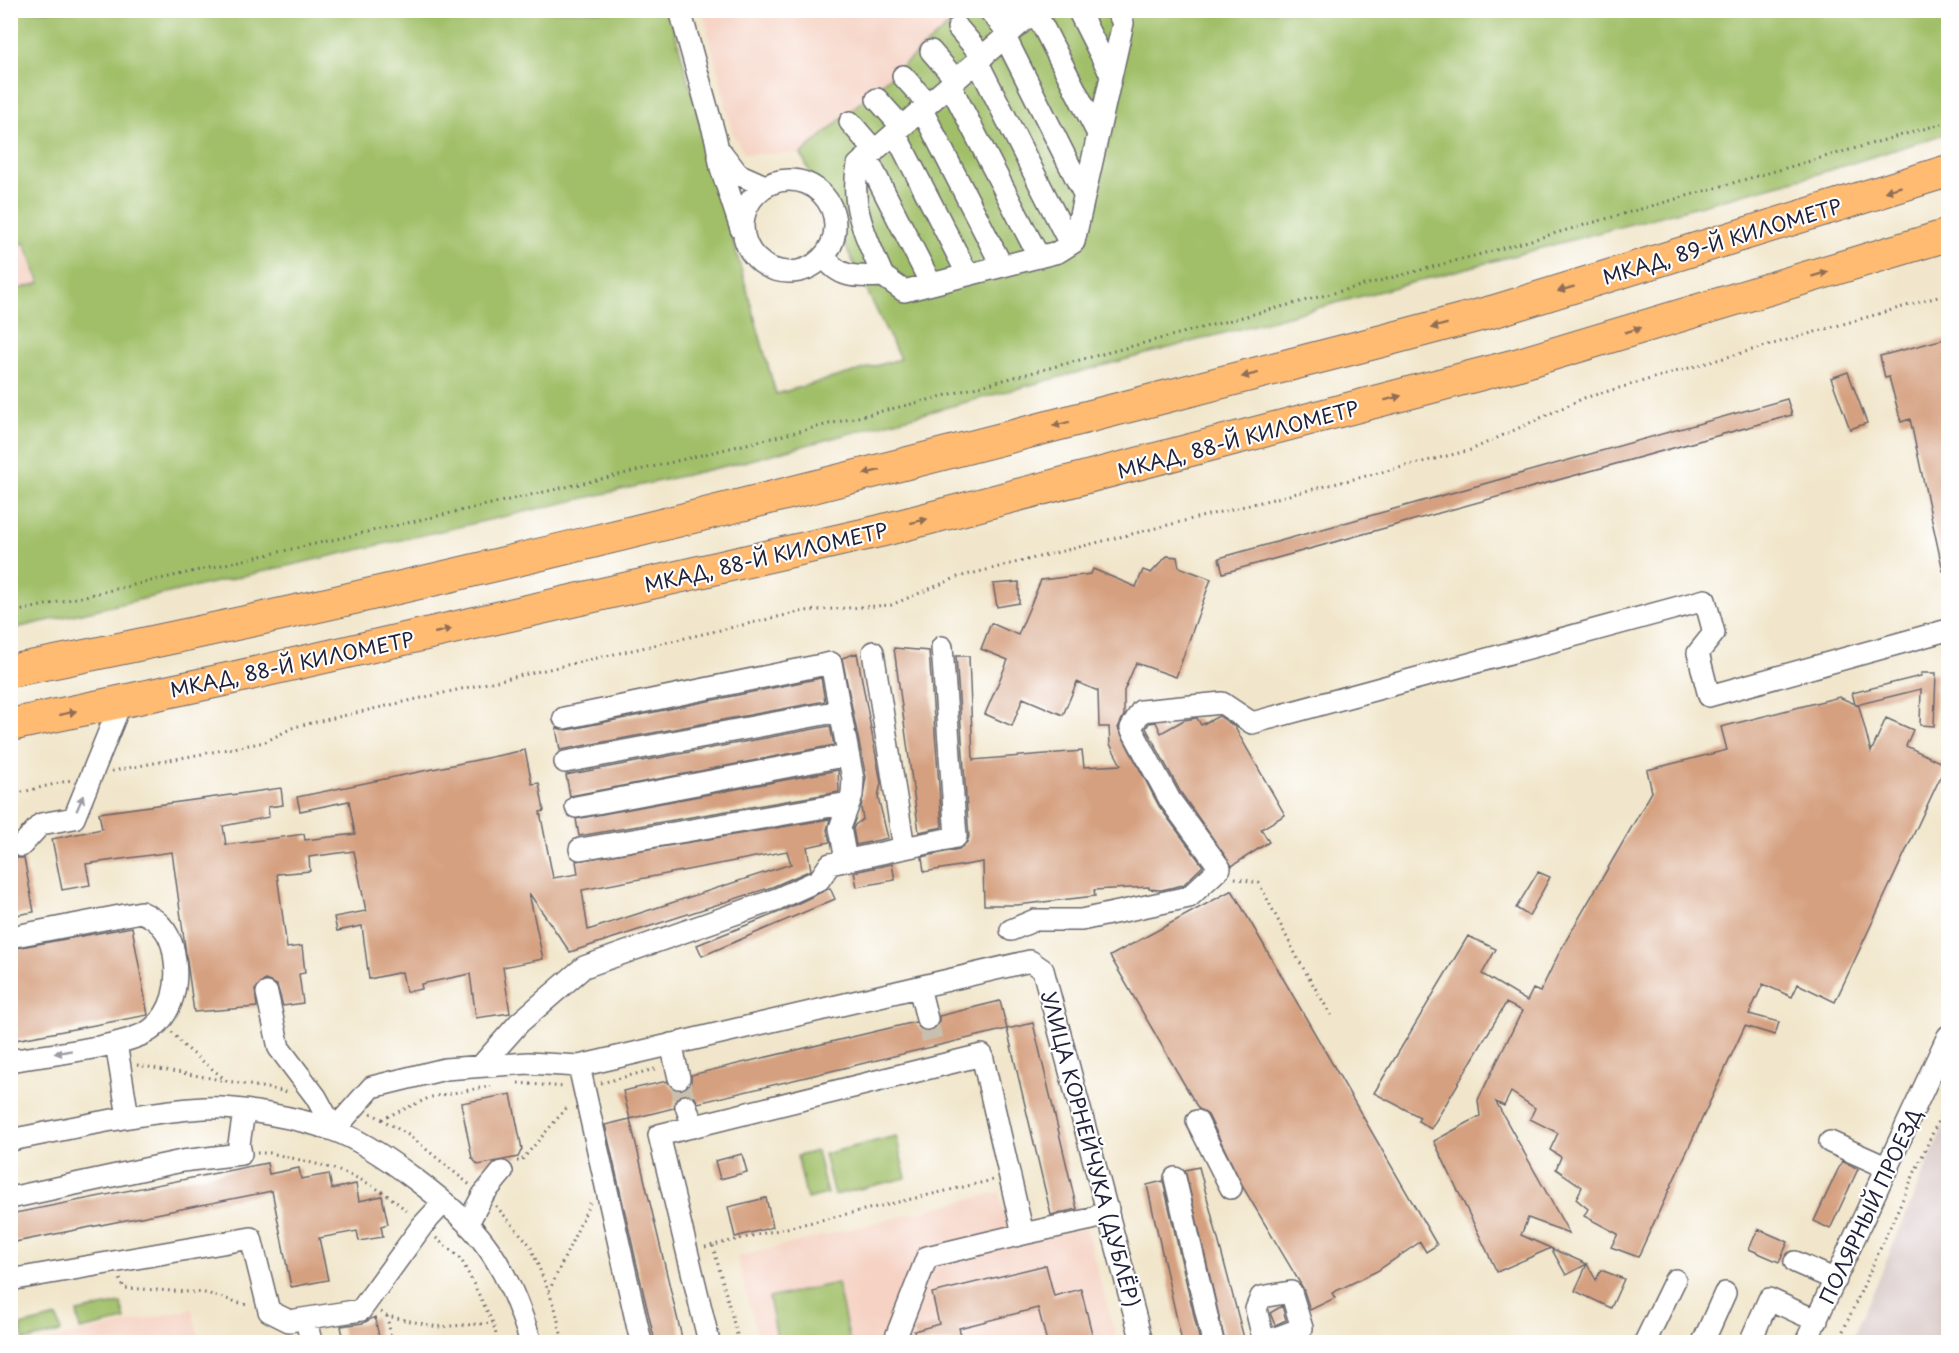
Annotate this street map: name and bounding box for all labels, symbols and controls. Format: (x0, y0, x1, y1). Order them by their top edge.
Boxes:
one-way arrow (1884, 185, 1902, 194)
street label: МКАД, 89-Й КИЛОМЕТР (1599, 190, 1845, 292)
one-way arrow (1811, 269, 1829, 278)
one-way arrow (1557, 285, 1575, 295)
one-way arrow (1429, 322, 1448, 332)
one-way arrow (1624, 325, 1642, 334)
one-way arrow (1241, 371, 1259, 381)
street label: МКАД, 88-Й КИЛОМЕТР (1114, 392, 1362, 486)
one-way arrow (1383, 393, 1402, 403)
one-way arrow (1052, 419, 1070, 429)
one-way arrow (863, 467, 881, 477)
street label: МКАД, 88-Й КИЛОМЕТР (641, 514, 891, 600)
one-way arrow (910, 516, 928, 525)
street label: МКАД, 88-Й КИЛОМЕТР (167, 623, 417, 705)
one-way arrow (433, 625, 452, 635)
one-way arrow (58, 707, 77, 717)
one-way arrow (75, 793, 85, 811)
street label: УЛИЦА КОРНЕЙЧУКА (ДУБЛЁР) (1034, 988, 1148, 1310)
one-way arrow (53, 1048, 72, 1057)
street label: ПОЛЯРНЫЙ ПРОЕЗД (1811, 1103, 1929, 1309)

